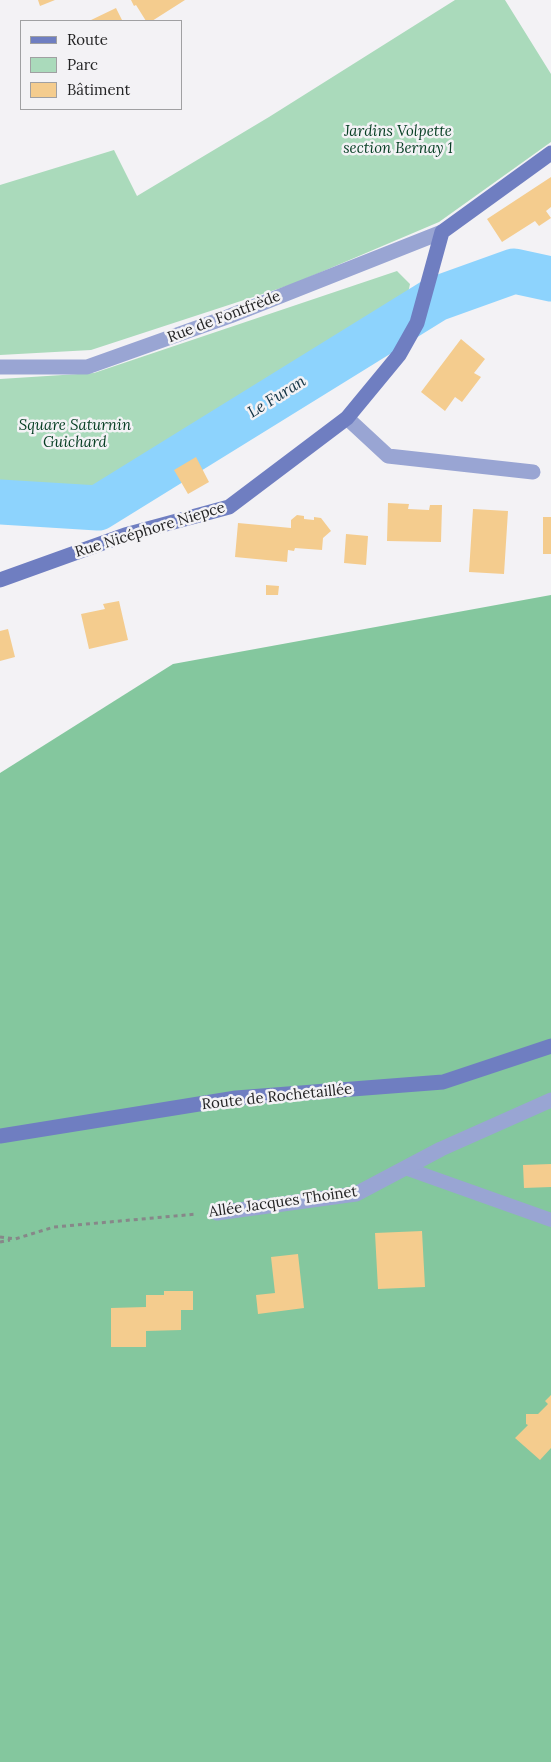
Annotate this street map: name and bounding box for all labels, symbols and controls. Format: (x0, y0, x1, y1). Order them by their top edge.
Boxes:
legend (20, 20, 182, 110)
text: Route (67, 30, 108, 49)
text: Parc (67, 55, 98, 74)
text: Bâtiment (67, 80, 130, 99)
park label: Jardins Volpette section Bernay 1 (343, 123, 453, 158)
street label: Rue de Fontfrède (165, 287, 283, 347)
water label: Le Furan (244, 372, 310, 422)
park label: Square Saturnin Guichard (19, 417, 131, 452)
street label: Rue Nicéphore Niepce (73, 499, 227, 561)
street label: Route de Rochetaillée (201, 1080, 353, 1114)
street label: Allée Jacques Thoinet (208, 1183, 358, 1221)

